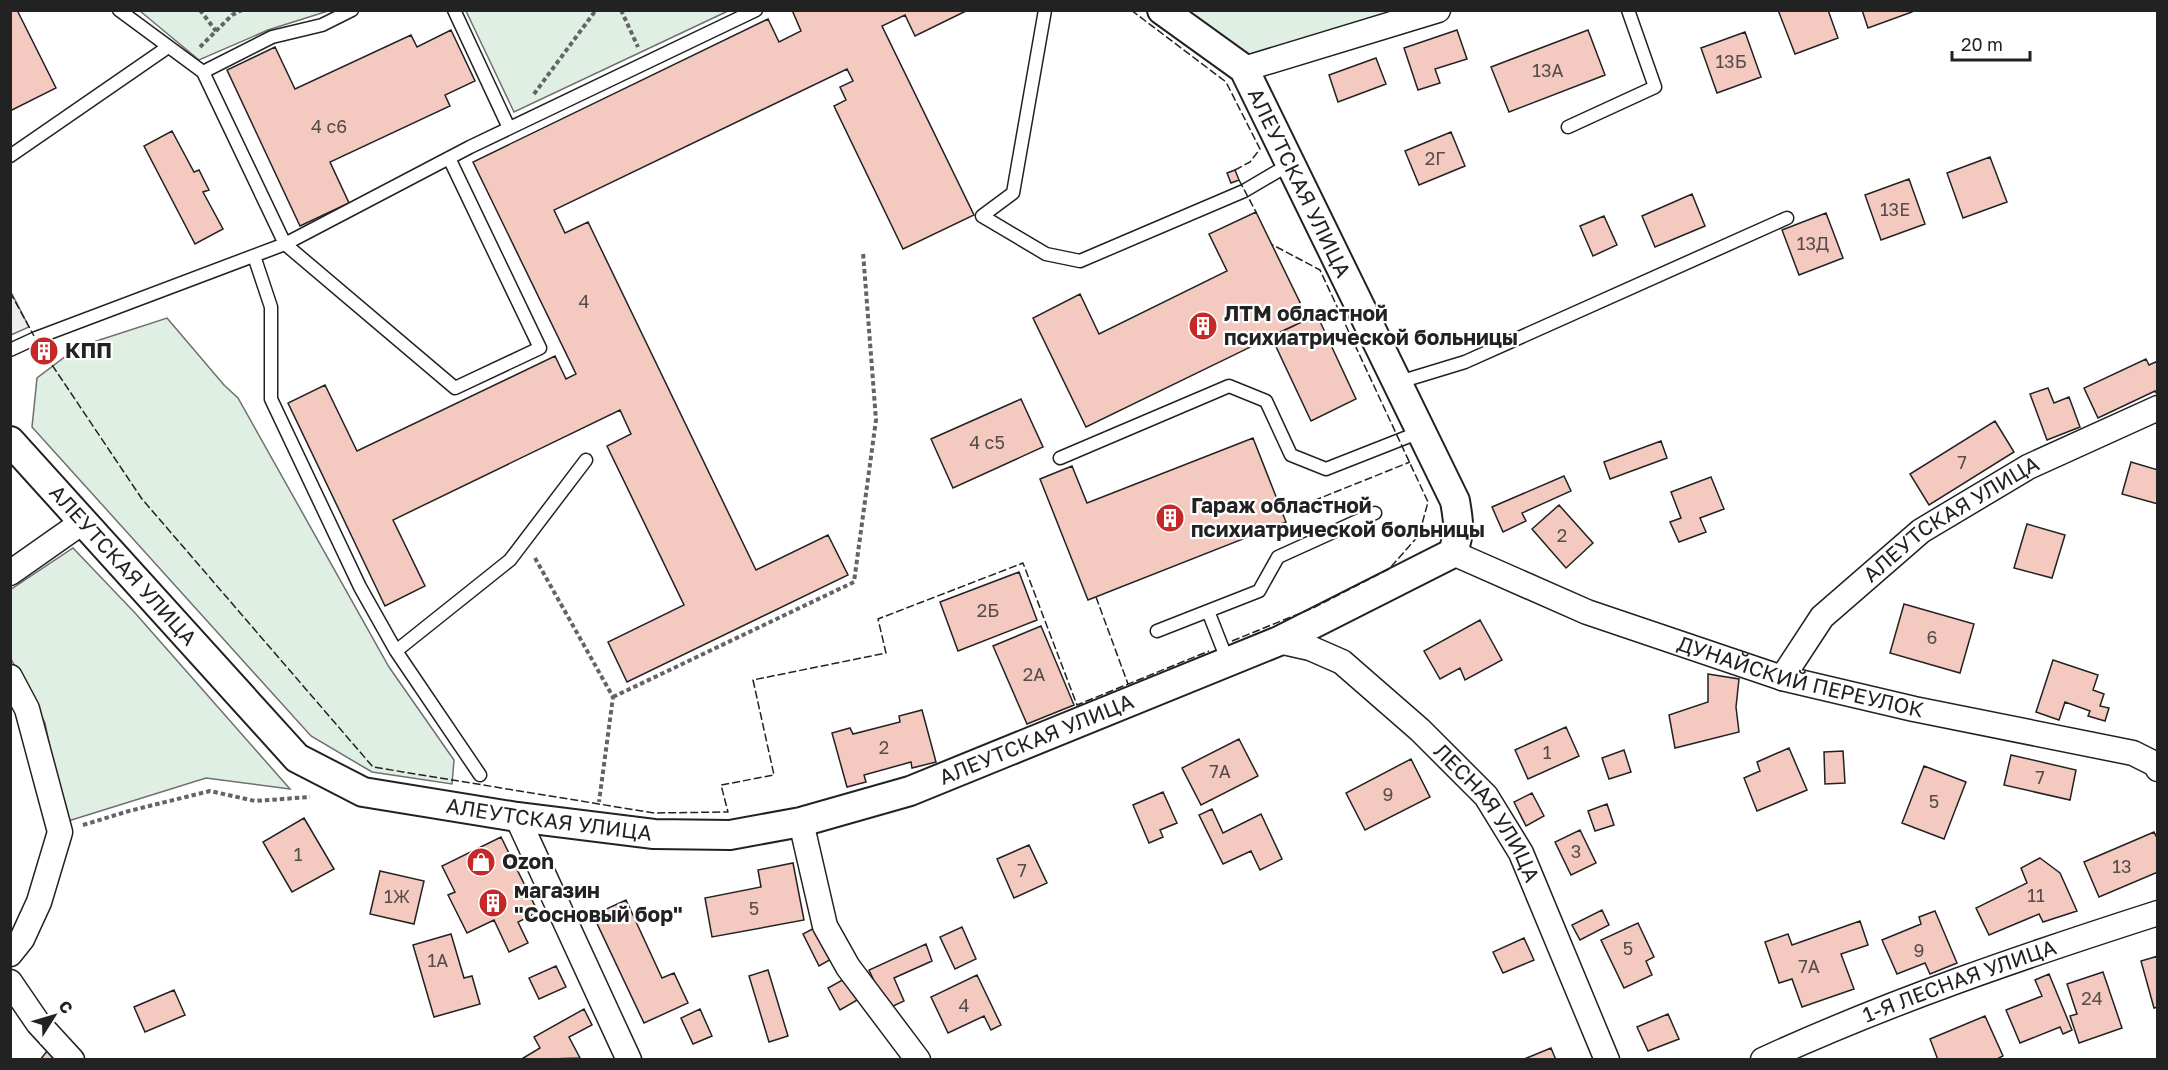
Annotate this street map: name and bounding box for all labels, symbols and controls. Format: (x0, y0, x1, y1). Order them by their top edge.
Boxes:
scale bar (1952, 24, 2030, 62)
text: 20 m (1961, 33, 2003, 55)
house number: 13Б (1715, 50, 1747, 72)
house number: 13А (1532, 59, 1564, 81)
street label: АЛЕУТСКАЯ УЛИЦА (1243, 84, 1357, 282)
house number: 4 с6 (311, 115, 347, 137)
house number: 2Г (1425, 147, 1445, 169)
house number: 13Е (1880, 198, 1910, 220)
house number: 13Д (1797, 232, 1829, 254)
house number: 4 (579, 290, 590, 312)
place label: ЛТМ областной психиатрической больницы (1224, 300, 1518, 350)
building icon: ЛТМ областной психиатрической больницы (1187, 310, 1219, 342)
building icon: КПП (28, 335, 60, 367)
place label: КПП (65, 337, 112, 363)
house number: 4 с5 (969, 431, 1005, 453)
street label: АЛЕУТСКАЯ УЛИЦА (1858, 450, 2043, 587)
house number: 7 (1957, 451, 1967, 473)
street label: АЛЕУТСКАЯ УЛИЦА (44, 479, 203, 651)
place label: Гараж областной психиатрической больницы (1191, 492, 1485, 542)
building icon: Гараж областной психиатрической больницы (1154, 502, 1186, 534)
house number: 2 (1557, 524, 1567, 546)
house number: 2Б (977, 599, 999, 621)
house number: 6 (1927, 626, 1937, 648)
street label: ДУНАЙСКИЙ ПЕРЕУЛОК (1674, 630, 1926, 723)
house number: 2А (1023, 663, 1045, 685)
street label: АЛЕУТСКАЯ УЛИЦА (935, 688, 1137, 790)
house number: 2 (879, 736, 889, 758)
street label: ЛЕСНАЯ УЛИЦА (1429, 738, 1546, 886)
house number: 1 (1543, 741, 1552, 763)
house number: 7А (1209, 760, 1231, 782)
house number: 7 (2035, 766, 2045, 788)
house number: 9 (1383, 783, 1393, 805)
house number: 5 (1929, 790, 1939, 812)
street label: АЛЕУТСКАЯ УЛИЦА (444, 792, 654, 846)
house number: 3 (1571, 840, 1581, 862)
house number: 1 (294, 843, 303, 865)
shop icon: Ozon (465, 846, 497, 878)
place label: Ozon (502, 848, 554, 874)
house number: 13 (2112, 855, 2132, 877)
house number: 7 (1017, 859, 1027, 881)
place label: магазин "Сосновый бор" (514, 877, 683, 927)
house number: 11 (2027, 884, 2045, 906)
house number: 1Ж (384, 885, 410, 907)
building icon: магазин "Сосновый бор" (477, 887, 509, 919)
house number: 5 (749, 897, 759, 919)
street label: 1-Я ЛЕСНАЯ УЛИЦА (1859, 933, 2060, 1028)
house number: 5 (1623, 937, 1633, 959)
house number: 9 (1914, 939, 1924, 961)
house number: 1А (428, 949, 448, 971)
house number: 7А (1798, 955, 1820, 977)
north arrow (24, 986, 84, 1046)
house number: 24 (2081, 987, 2103, 1009)
house number: 4 (959, 994, 970, 1016)
text: С (55, 996, 77, 1018)

